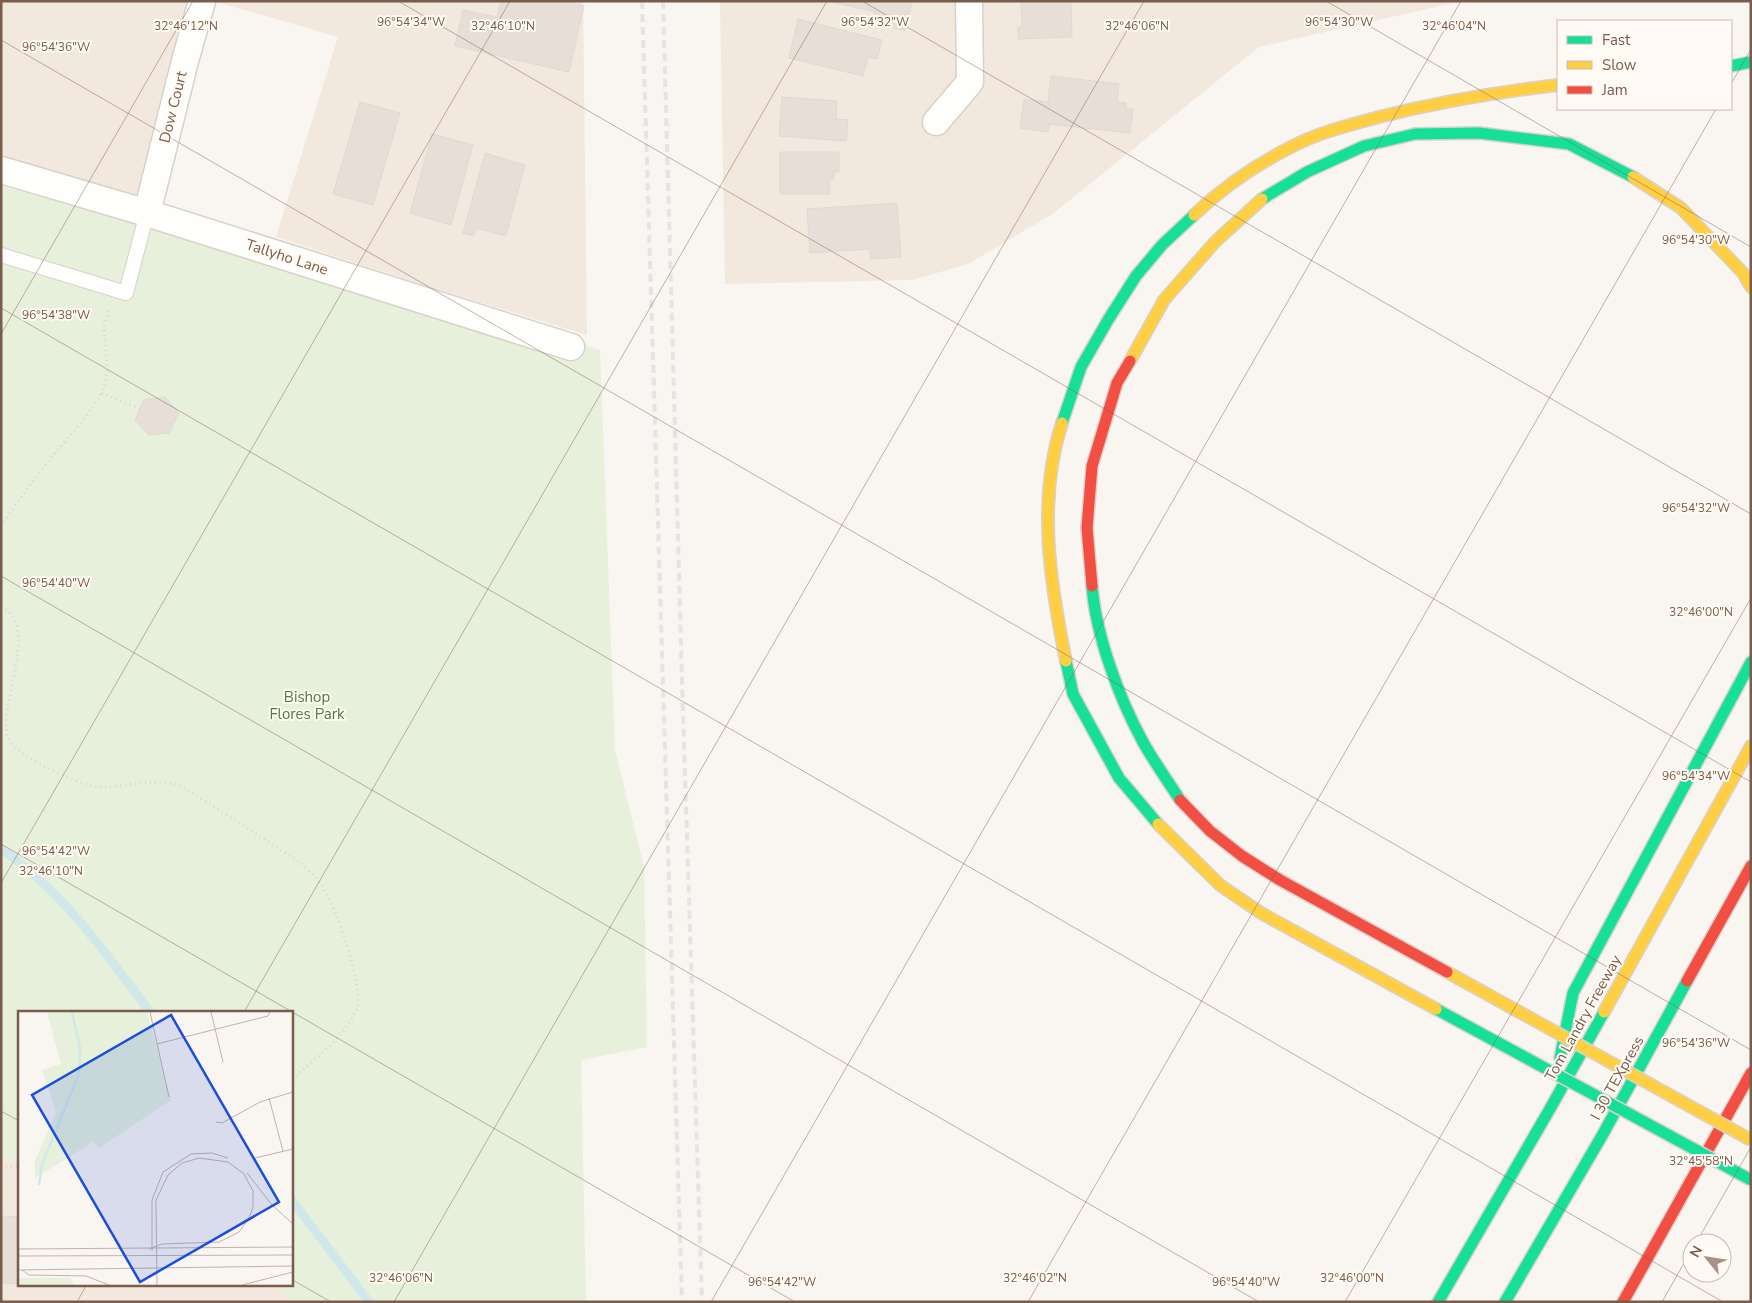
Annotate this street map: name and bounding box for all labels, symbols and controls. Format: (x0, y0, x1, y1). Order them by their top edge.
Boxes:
text: 96°54'34"W (377, 14, 445, 30)
text: 96°54'32"W (841, 14, 909, 30)
text: 96°54'30"W (1305, 14, 1373, 30)
text: 32°46'12"N (154, 18, 218, 34)
text: 32°46'10"N (471, 18, 535, 34)
text: 32°46'06"N (1105, 18, 1169, 34)
text: 32°46'04"N (1422, 18, 1486, 34)
legend (1557, 20, 1732, 110)
text: Fast (1602, 30, 1631, 50)
text: 96°54'36"W (22, 39, 90, 55)
text: Slow (1602, 55, 1637, 75)
street label: Dow Court (154, 68, 192, 145)
text: Jam (1601, 80, 1628, 100)
text: 96°54'30"W (1662, 232, 1730, 248)
street label: Tallyho Lane (243, 234, 331, 280)
text: 96°54'38"W (22, 307, 90, 323)
text: 96°54'32"W (1662, 500, 1730, 516)
text: 96°54'40"W (22, 575, 90, 591)
text: 32°46'00"N (1669, 604, 1733, 620)
park label: Bishop Flores Park (269, 687, 345, 724)
text: 96°54'34"W (1662, 768, 1730, 784)
text: 96°54'42"W (22, 843, 90, 859)
text: 32°46'10"N (19, 863, 83, 879)
street label: Tom Landry Freeway (1540, 951, 1626, 1084)
inset map (18, 1011, 292, 1286)
street label: I 30 TEXpress (1586, 1032, 1648, 1124)
text: 96°54'36"W (1662, 1035, 1730, 1051)
text: 32°45'58"N (1669, 1153, 1733, 1169)
north arrow (1682, 1233, 1732, 1283)
text: N (1685, 1242, 1707, 1261)
text: 32°46'06"N (369, 1270, 433, 1286)
text: 32°46'02"N (1003, 1270, 1067, 1286)
text: 32°46'00"N (1320, 1270, 1384, 1286)
text: 96°54'42"W (748, 1274, 816, 1290)
text: 96°54'40"W (1212, 1274, 1280, 1290)

